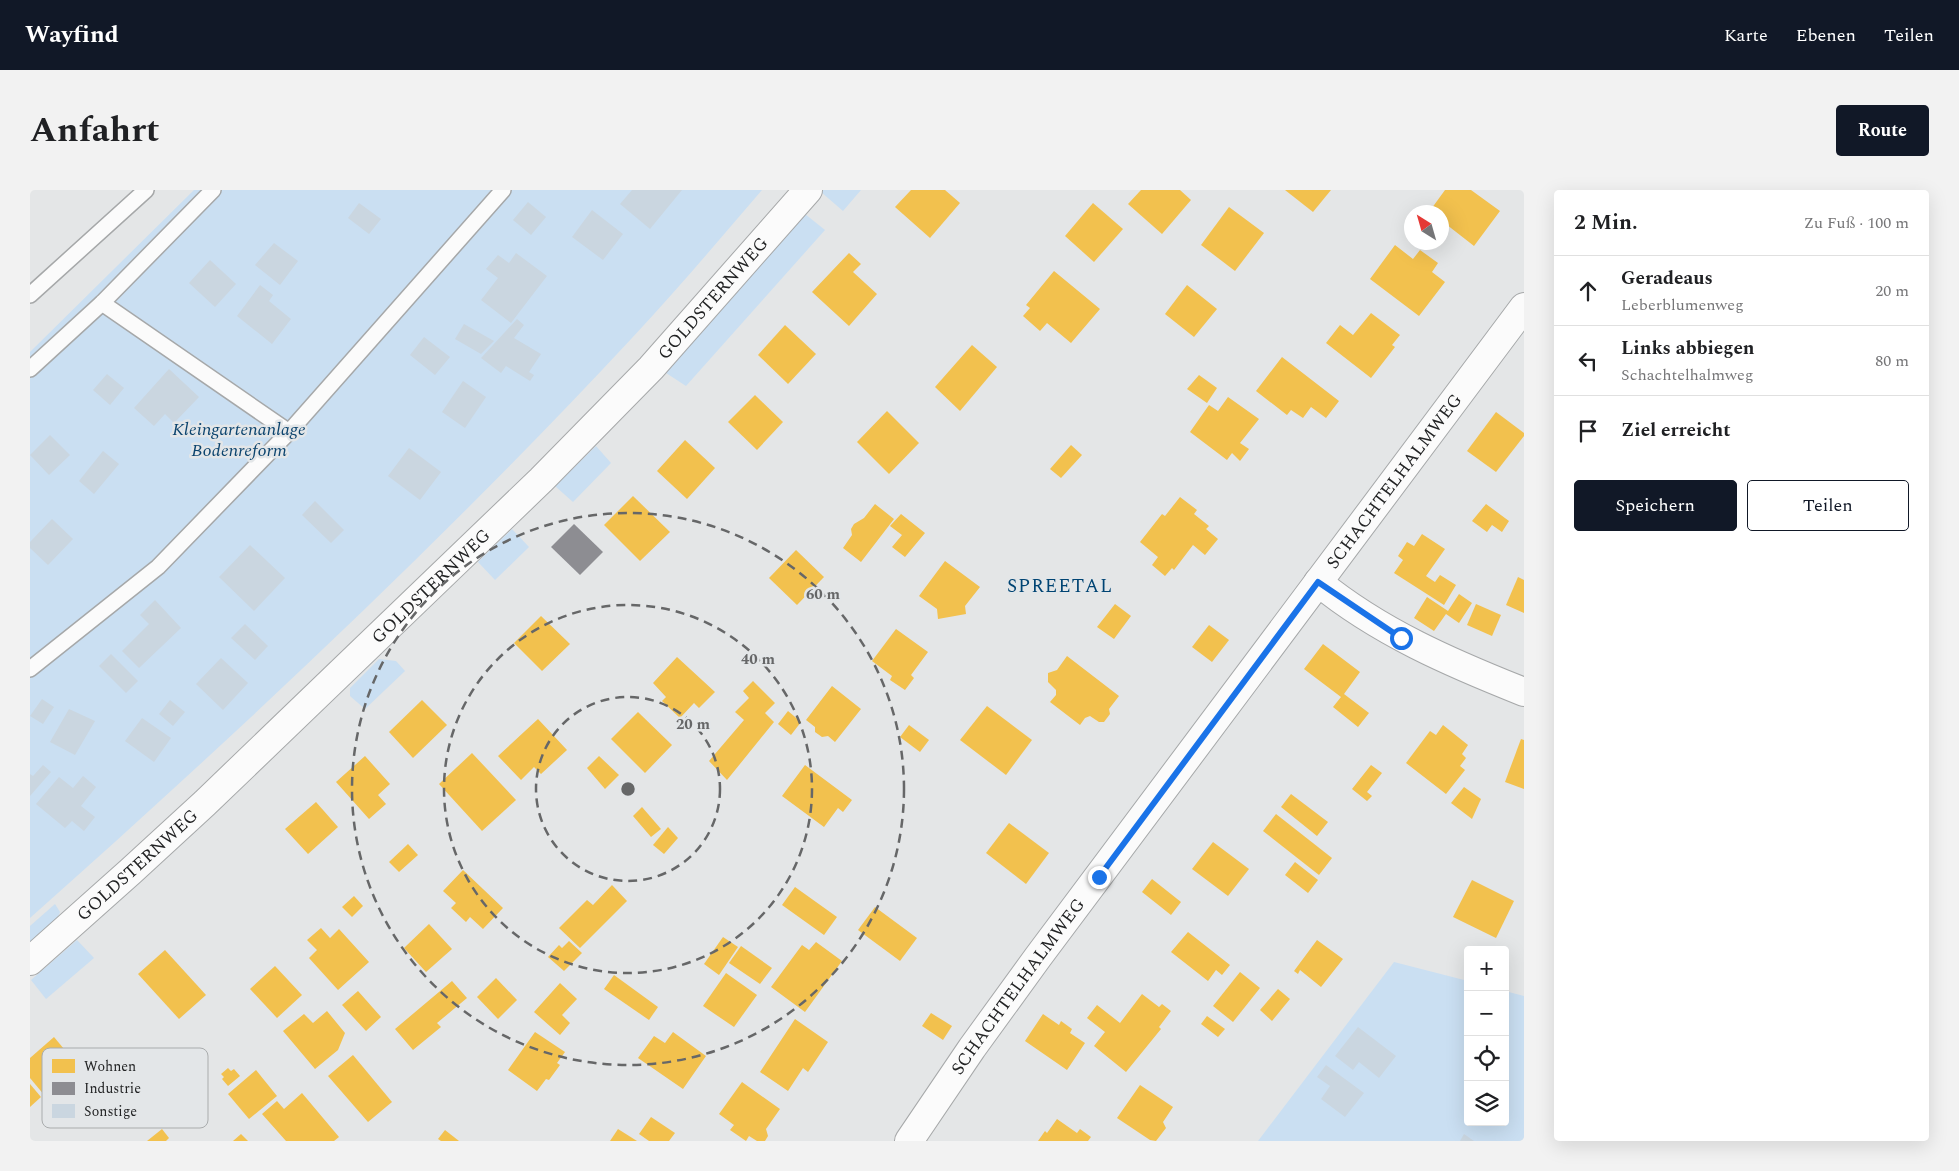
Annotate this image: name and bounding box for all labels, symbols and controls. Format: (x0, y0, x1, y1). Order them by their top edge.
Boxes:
text: Wayfind (25, 17, 119, 53)
text: Karte (1724, 22, 1768, 49)
text: Ebenen (1796, 22, 1856, 49)
text: Teilen (1884, 22, 1934, 49)
text: Anfahrt (30, 104, 160, 157)
button: Route (1836, 105, 1929, 156)
north arrow (1404, 205, 1449, 250)
text: 2 Min. (1574, 207, 1638, 239)
text: Zu Fuß · 100 m (1804, 211, 1909, 235)
street label: GOLDSTERNWEG (651, 231, 775, 366)
text: Geradeaus (1621, 264, 1713, 293)
icon: ahead (1574, 277, 1602, 305)
text: 20 m (1875, 279, 1909, 303)
text: Leberblumenweg (1621, 293, 1744, 317)
text: Links abbiegen (1621, 334, 1755, 363)
icon: left (1574, 347, 1602, 375)
text: 80 m (1875, 349, 1909, 373)
text: Schachtelhalmweg (1621, 363, 1753, 387)
street label: SCHACHTELHALMWEG (1320, 388, 1469, 575)
park label: Kleingartenanlage Bodenreform (172, 416, 306, 464)
text: Ziel erreicht (1621, 416, 1731, 445)
icon: arrive (1574, 417, 1602, 445)
button: Speichern (1574, 480, 1737, 531)
button: Teilen (1747, 480, 1909, 531)
street label: GOLDSTERNWEG (365, 522, 497, 650)
district label: SPREETAL (1007, 572, 1113, 601)
text: 60 m (806, 583, 841, 606)
route start (1390, 627, 1413, 650)
text: 40 m (741, 648, 776, 671)
text: 20 m (676, 713, 711, 736)
centre of rings (619, 780, 637, 798)
street label: GOLDSTERNWEG (71, 803, 204, 928)
route end (1088, 866, 1111, 889)
street label: SCHACHTELHALMWEG (945, 893, 1092, 1081)
map controls (1464, 946, 1509, 1126)
button: + (1464, 946, 1509, 991)
button: − (1464, 991, 1509, 1036)
button: locate (1464, 1036, 1509, 1081)
legend (42, 1048, 208, 1128)
text: Wohnen (84, 1056, 136, 1077)
text: Industrie (84, 1078, 141, 1099)
button: layers (1464, 1081, 1509, 1126)
text: Sonstige (84, 1101, 137, 1122)

